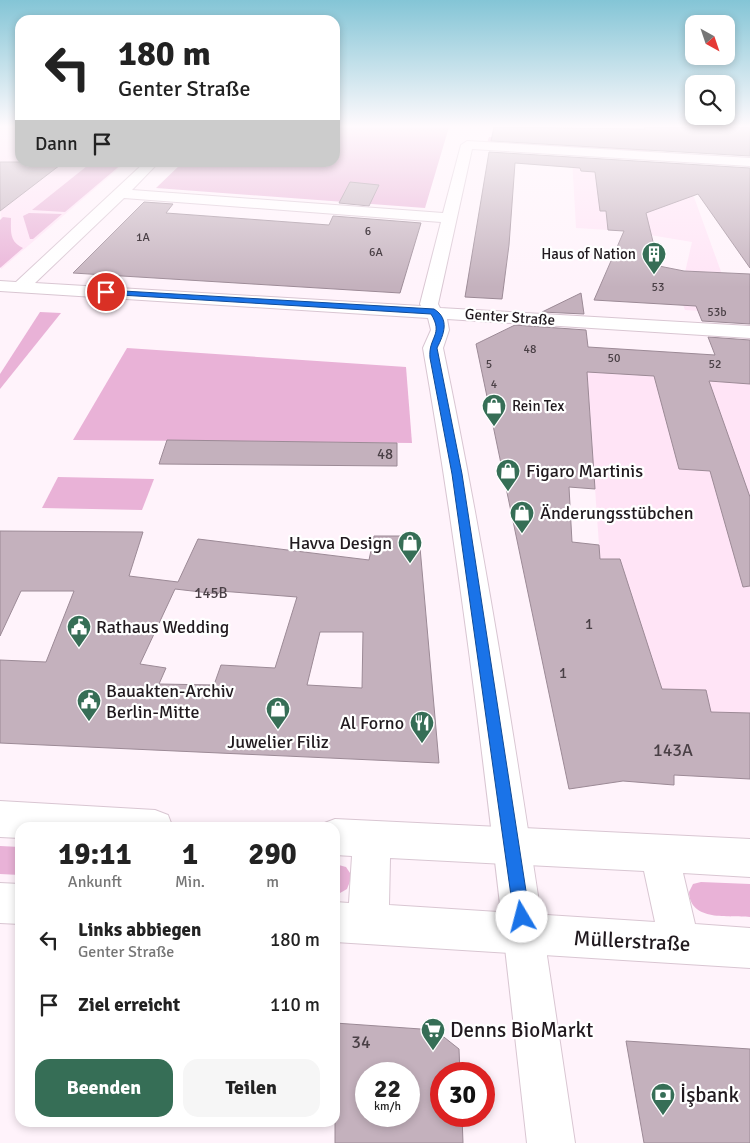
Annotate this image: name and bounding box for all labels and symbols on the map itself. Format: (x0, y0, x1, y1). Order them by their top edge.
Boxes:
north arrow (685, 15, 735, 65)
house number: 6 (365, 224, 371, 239)
house number: 1A (136, 230, 151, 245)
building icon: Haus of Nation (641, 241, 667, 275)
house number: 6A (369, 245, 384, 260)
place label: Haus of Nation (541, 245, 636, 263)
pin (85, 271, 127, 313)
house number: 53 (652, 280, 664, 295)
street label: Genter Straße (464, 305, 556, 329)
house number: 53b (707, 305, 727, 320)
house number: 48 (524, 342, 536, 357)
house number: 50 (608, 351, 620, 366)
house number: 5 (486, 357, 492, 372)
house number: 52 (709, 357, 721, 372)
house number: 4 (491, 377, 498, 392)
shop icon: Rein Tex (481, 393, 507, 427)
place label: Rein Tex (512, 397, 565, 415)
house number: 48 (377, 445, 393, 463)
shop icon: Figaro Martinis (495, 458, 521, 492)
place label: Figaro Martinis (526, 460, 643, 482)
shop icon: Änderungsstübchen (509, 500, 535, 534)
place label: Änderungsstübchen (540, 502, 694, 524)
shop icon: Havva Design (397, 530, 423, 564)
place label: Havva Design (289, 532, 392, 554)
house number: 145B (194, 584, 228, 602)
public building icon: Rathaus Wedding (66, 614, 92, 648)
house number: 1 (585, 615, 593, 633)
place label: Rathaus Wedding (96, 616, 229, 638)
house number: 1 (559, 664, 567, 682)
place label: Bauakten-Archiv Berlin-Mitte (106, 680, 235, 723)
public building icon: Bauakten-Archiv Berlin-Mitte (76, 688, 102, 722)
shop icon: Juwelier Filiz (265, 696, 291, 730)
restaurant icon: Al Forno (409, 710, 435, 744)
place label: Al Forno (340, 712, 404, 734)
place label: Juwelier Filiz (227, 731, 329, 753)
house number: 143A (653, 739, 693, 761)
position arrow (495, 890, 547, 942)
street label: Müllerstraße (573, 925, 691, 957)
supermarket icon: Denns BioMarkt (420, 1017, 446, 1051)
place label: Denns BioMarkt (450, 1017, 593, 1043)
house number: 34 (351, 1031, 371, 1053)
speed limit sign: 30 (430, 1062, 495, 1127)
bank icon: İşbank (650, 1082, 676, 1116)
place label: İşbank (680, 1082, 740, 1108)

